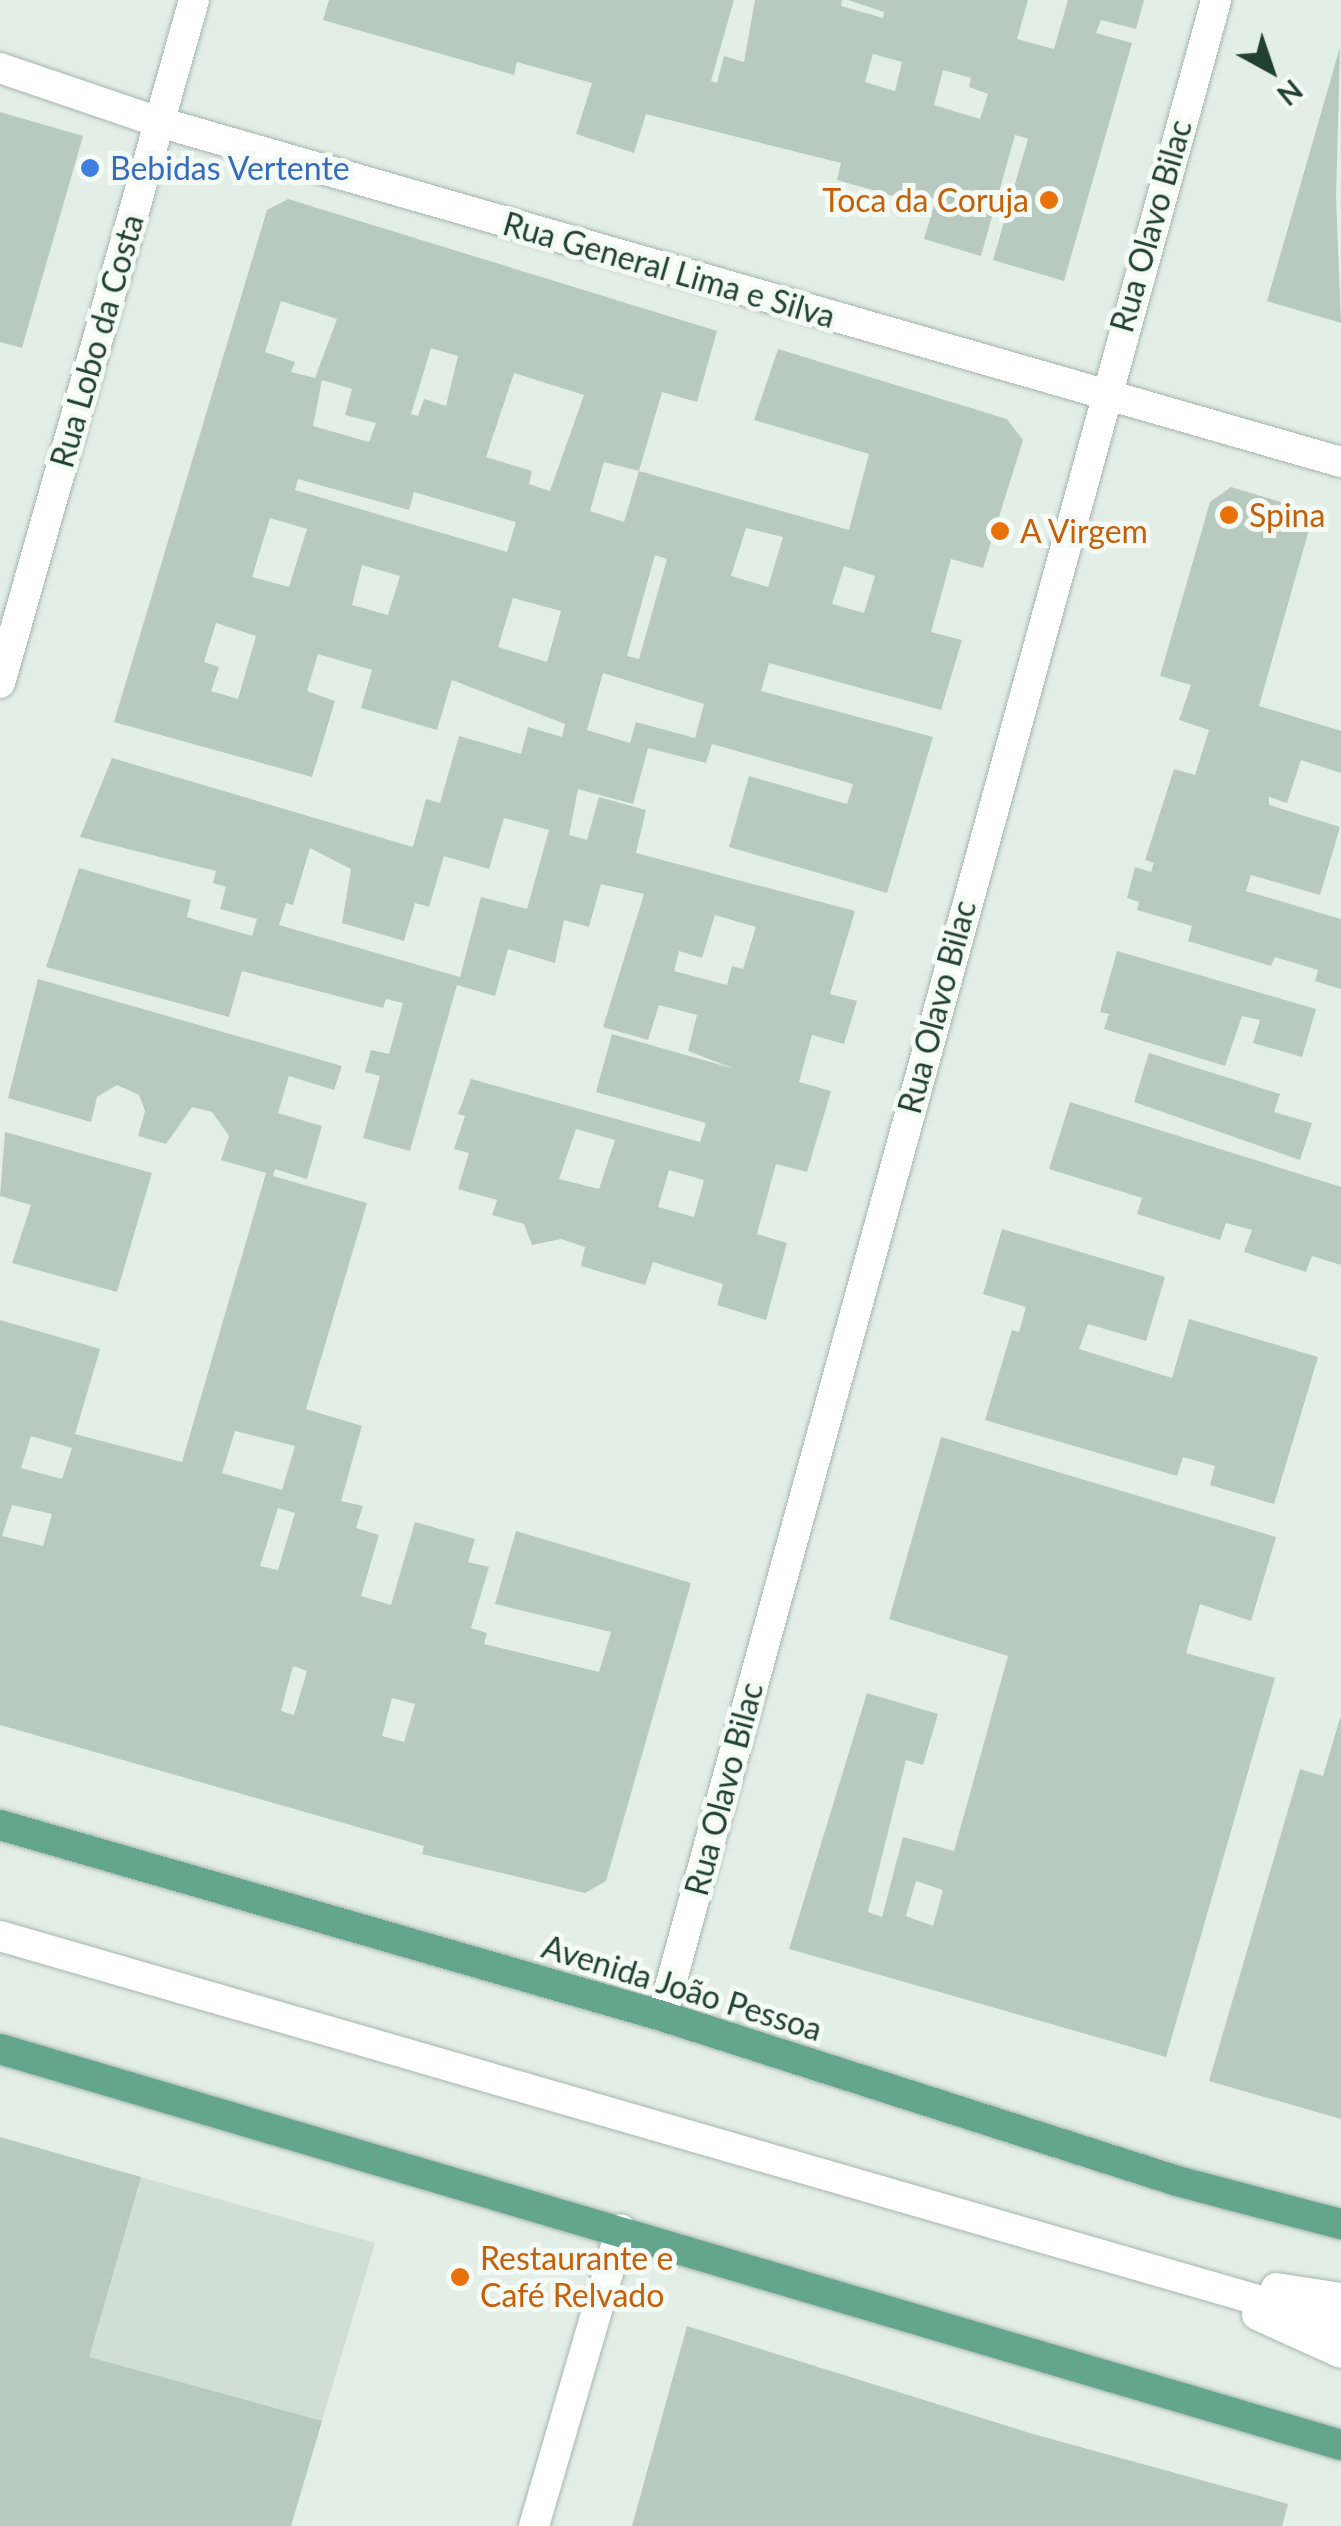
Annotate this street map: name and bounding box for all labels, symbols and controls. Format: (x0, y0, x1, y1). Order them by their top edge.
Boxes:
north arrow (1221, 20, 1321, 120)
text: N (1271, 73, 1309, 113)
street label: Rua Olavo Bilac (1102, 115, 1200, 337)
place label: Bebidas Vertente (110, 149, 351, 187)
marker: Bebidas Vertente (79, 157, 101, 179)
place label: Toca da Coruja (822, 181, 1029, 219)
marker: Toca da Coruja (1038, 189, 1060, 211)
street label: Rua General Lima e Silva (499, 204, 839, 336)
street label: Rua Lobo da Costa (43, 210, 151, 472)
place label: Spina (1249, 496, 1325, 534)
marker: Spina (1218, 504, 1240, 526)
place label: A Virgem (1020, 512, 1150, 550)
marker: A Virgem (989, 520, 1011, 542)
street label: Rua Olavo Bilac (890, 896, 984, 1118)
street label: Rua Olavo Bilac (677, 1678, 771, 1900)
street label: Avenida João Pessoa (537, 1927, 827, 2049)
place label: Restaurante e Café Relvado (480, 2240, 673, 2315)
marker: Restaurante e Café Relvado (449, 2266, 471, 2288)

